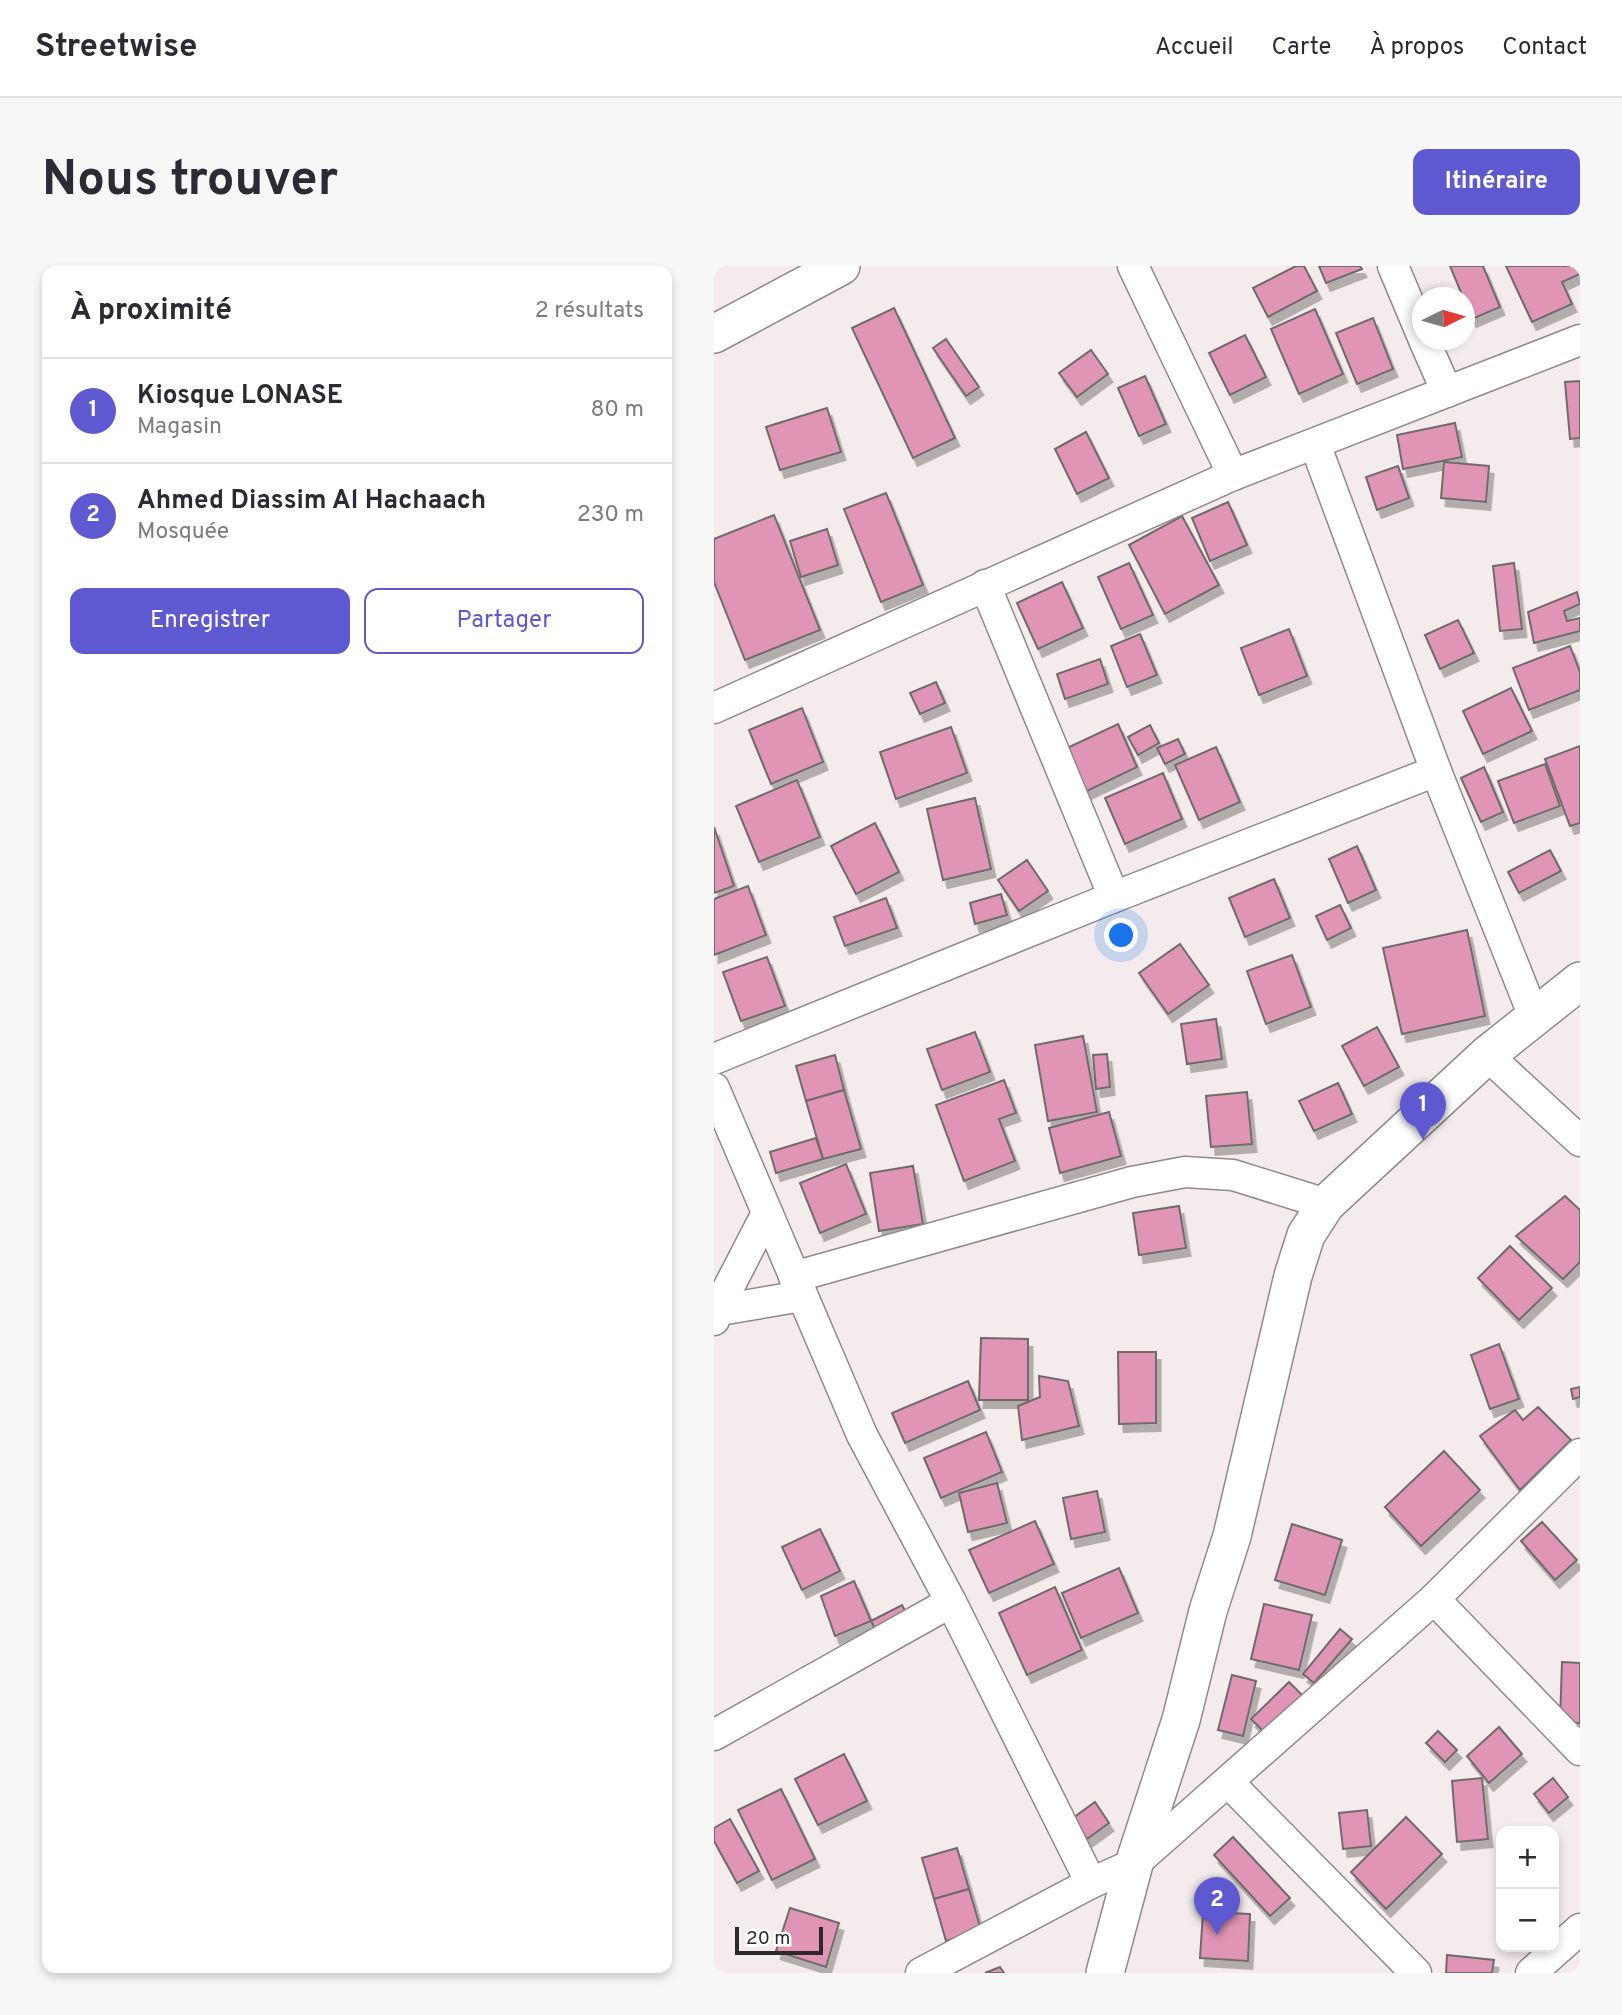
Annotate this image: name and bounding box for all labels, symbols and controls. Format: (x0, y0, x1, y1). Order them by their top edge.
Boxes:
text: Streetwise (35, 27, 197, 69)
text: Accueil (1155, 33, 1234, 63)
text: Carte (1272, 33, 1331, 63)
text: À propos (1369, 33, 1464, 63)
text: Contact (1502, 33, 1587, 63)
button: Itinéraire (1413, 149, 1580, 215)
text: Nous trouver (42, 151, 338, 213)
north arrow (1412, 287, 1475, 350)
text: À proximité (70, 293, 232, 330)
text: 2 résultats (535, 297, 644, 326)
text: Kiosque LONASE (137, 380, 343, 413)
text: 1 (88, 396, 98, 425)
text: 80 m (591, 396, 644, 425)
text: Magasin (137, 413, 222, 442)
text: Ahmed Diassim Al Hachaach (137, 485, 486, 518)
text: 2 (86, 501, 100, 530)
text: 230 m (577, 501, 644, 530)
text: Mosquée (137, 518, 229, 547)
button: Enregistrer (70, 588, 350, 654)
button: Partager (364, 588, 644, 654)
your location (1104, 918, 1138, 952)
pin: 1 (1400, 1082, 1446, 1140)
map controls (1496, 1826, 1559, 1952)
button: + (1496, 1826, 1559, 1889)
pin: 2 (1194, 1877, 1240, 1935)
button: − (1496, 1889, 1559, 1952)
scale bar (735, 1924, 822, 1956)
text: 20 m (746, 1927, 790, 1951)

